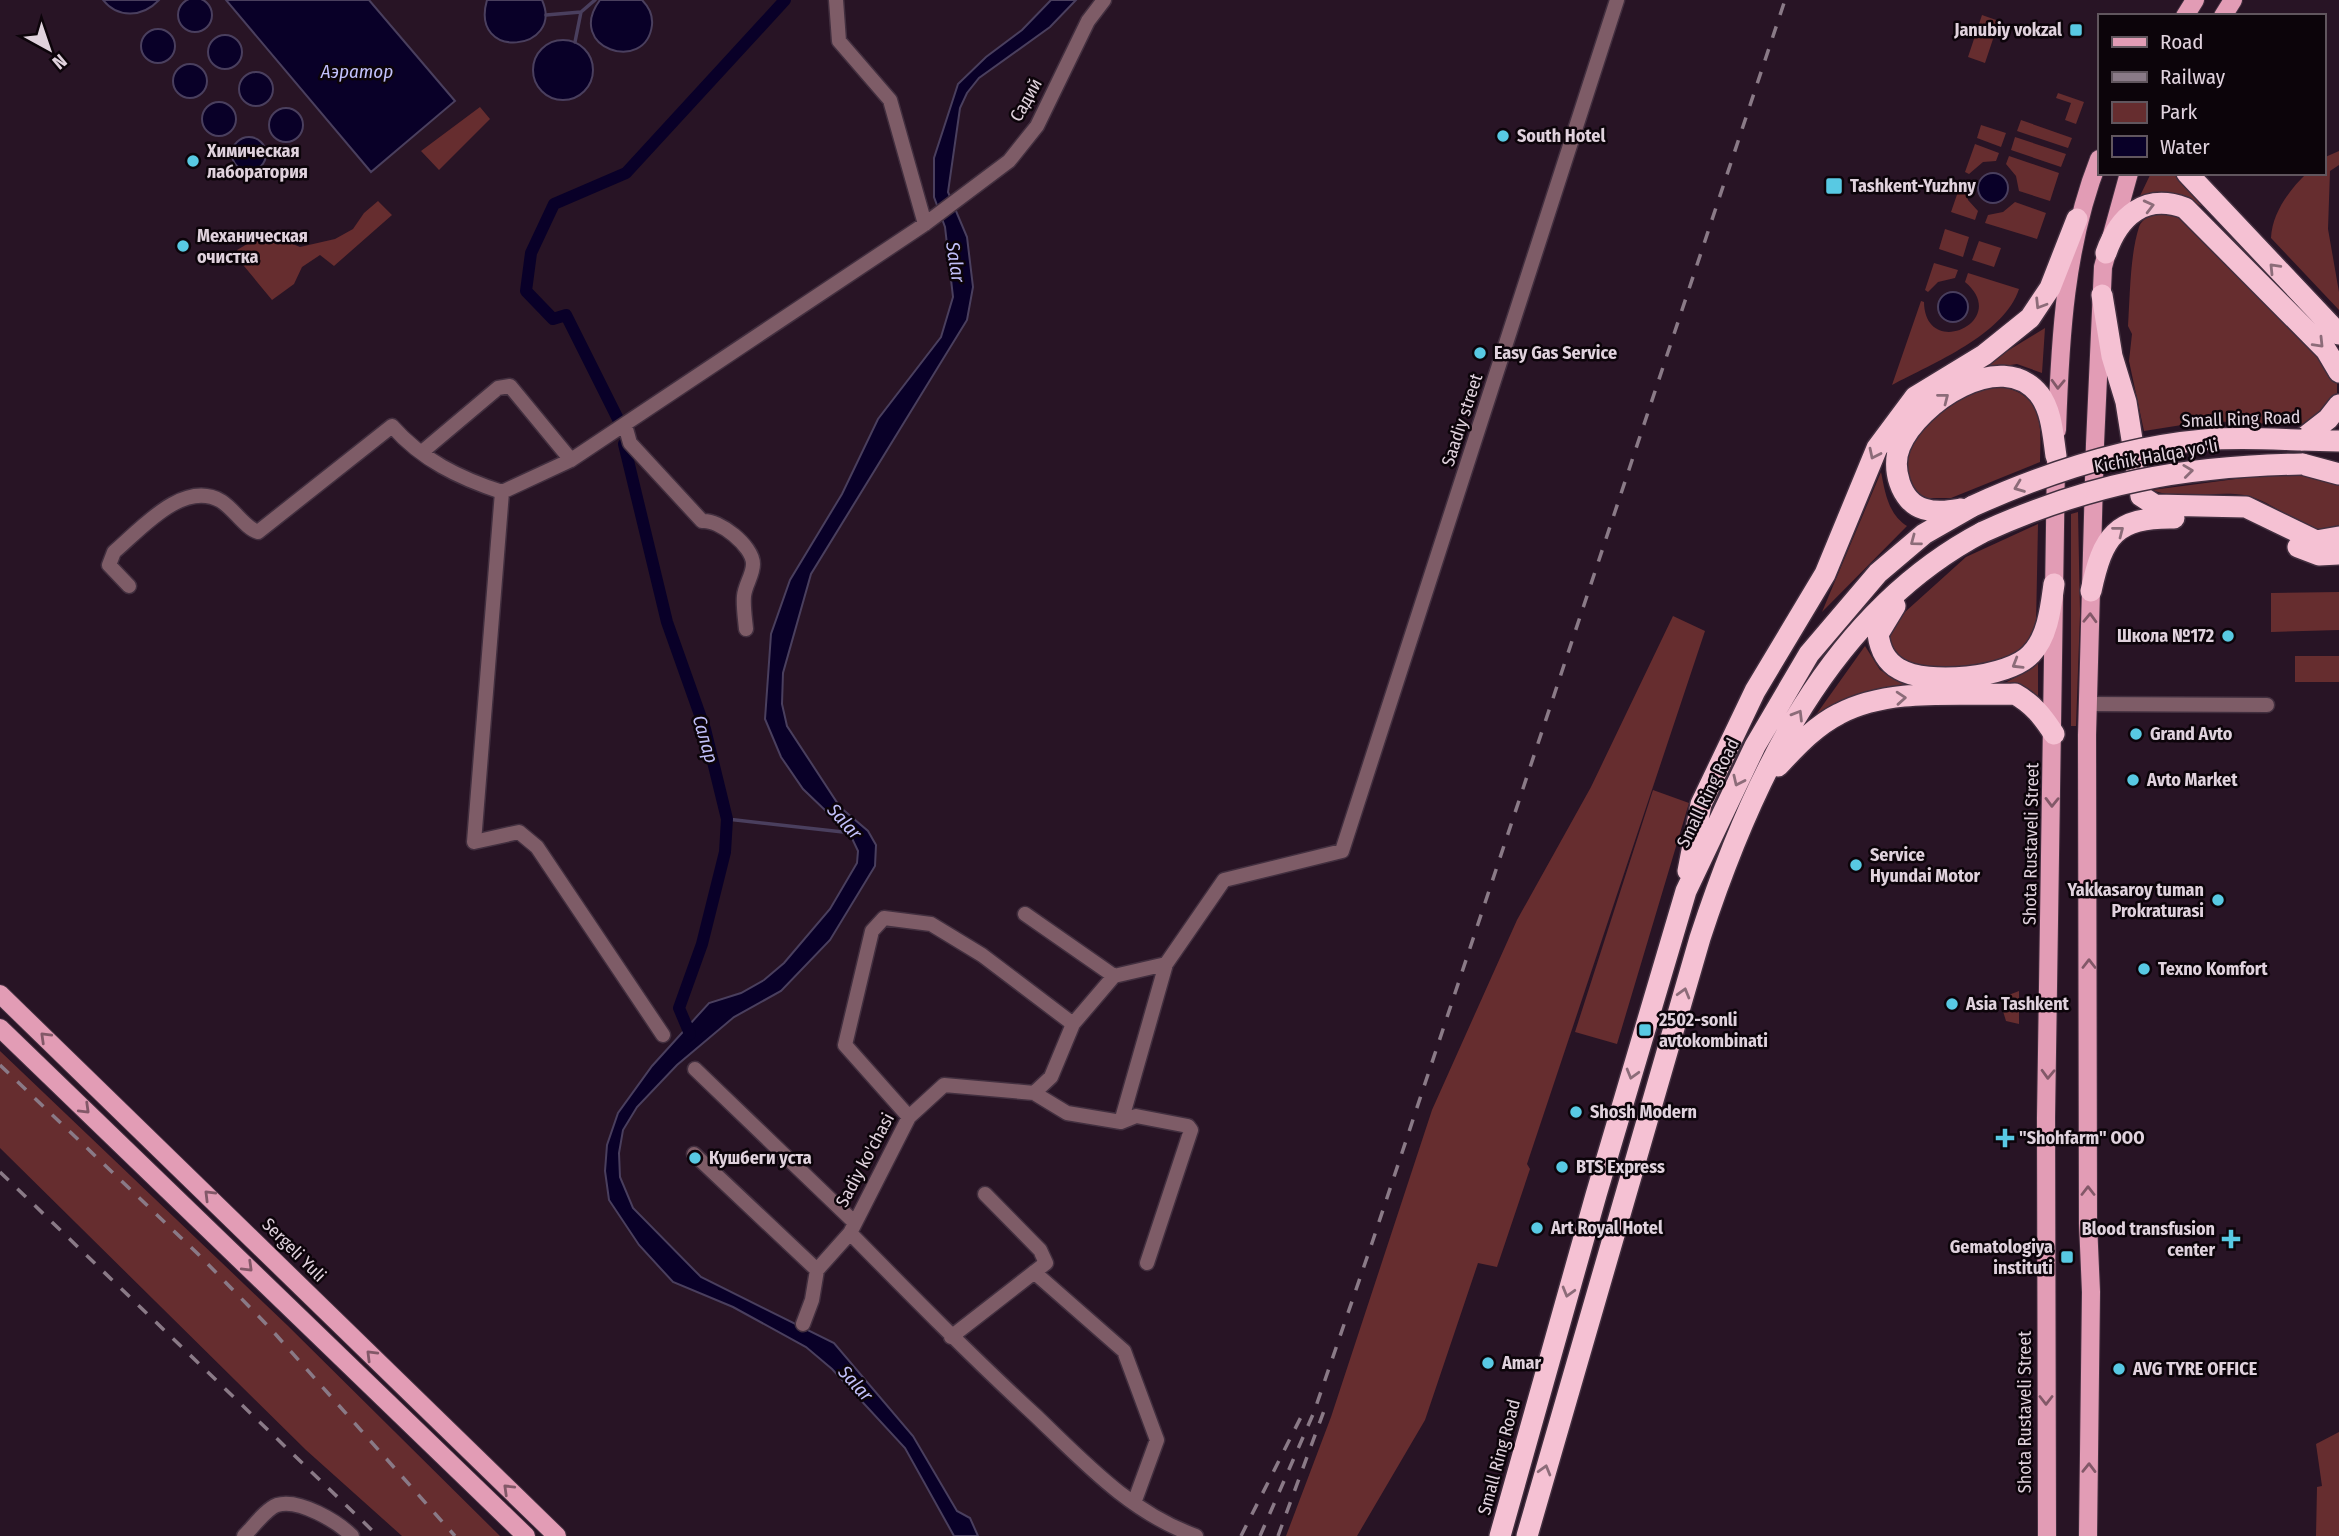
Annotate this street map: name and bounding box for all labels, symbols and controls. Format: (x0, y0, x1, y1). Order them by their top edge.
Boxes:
north arrow (14, 14, 84, 84)
legend (2098, 14, 2325, 175)
place label: Janubiy vokzal (1953, 19, 2062, 41)
marker: Janubiy vokzal (2068, 22, 2084, 38)
text: Road (2160, 29, 2204, 55)
text: N (48, 49, 71, 74)
water label: Аэратор (320, 60, 393, 83)
text: Railway (2160, 64, 2226, 90)
street label: Садий (1005, 74, 1047, 126)
text: Park (2160, 99, 2198, 125)
place label: South Hotel (1517, 125, 1605, 147)
marker: South Hotel (1495, 128, 1511, 144)
text: Water (2160, 134, 2210, 160)
place label: Химическая лаборатория (206, 140, 308, 183)
marker: Химическая лаборатория (185, 153, 201, 169)
place label: Tashkent-Yuzhny (1850, 175, 1976, 197)
marker: Tashkent-Yuzhny (1824, 176, 1844, 196)
one-way arrow (2143, 200, 2155, 214)
place label: Механическая очистка (197, 225, 308, 268)
marker: Механическая очистка (175, 238, 191, 254)
water label: Salar (941, 239, 970, 285)
one-way arrow (2270, 263, 2283, 276)
one-way arrow (2035, 296, 2048, 309)
one-way arrow (2310, 334, 2323, 347)
place label: Easy Gas Service (1494, 342, 1617, 364)
marker: Easy Gas Service (1472, 345, 1488, 361)
street label: Saadiy street (1437, 371, 1487, 469)
one-way arrow (2051, 379, 2066, 390)
one-way arrow (1936, 394, 1949, 406)
street label: Small Ring Road (2181, 406, 2301, 432)
street label: Kichik Halqa yo'li (2092, 434, 2220, 478)
one-way arrow (1869, 447, 1883, 459)
one-way arrow (2182, 464, 2194, 479)
one-way arrow (2013, 478, 2025, 492)
one-way arrow (2111, 526, 2124, 539)
one-way arrow (1910, 533, 1923, 546)
one-way arrow (2083, 612, 2098, 623)
place label: Школа №172 (2117, 625, 2214, 647)
marker: Школа №172 (2220, 628, 2236, 644)
one-way arrow (2012, 656, 2025, 669)
one-way arrow (1896, 691, 1907, 706)
one-way arrow (1789, 710, 1802, 723)
water label: Салар (688, 713, 723, 766)
place label: Grand Avto (2150, 723, 2233, 745)
marker: Grand Avto (2128, 726, 2144, 742)
street label: Small Ring Road (1672, 735, 1744, 851)
street label: Shota Rustaveli Street (2019, 762, 2043, 925)
place label: Avto Market (2146, 769, 2238, 791)
marker: Avto Market (2125, 772, 2141, 788)
one-way arrow (1732, 774, 1746, 786)
one-way arrow (2045, 797, 2060, 808)
water label: Salar (822, 798, 868, 845)
place label: Service Hyundai Motor (1870, 844, 1981, 887)
marker: Service Hyundai Motor (1848, 857, 1864, 873)
place label: Yakkasaroy tuman Prokraturasi (2067, 879, 2204, 922)
marker: Yakkasaroy tuman Prokraturasi (2210, 892, 2226, 908)
one-way arrow (2081, 958, 2097, 969)
place label: Texno Komfort (2158, 958, 2268, 980)
marker: Texno Komfort (2136, 961, 2152, 977)
one-way arrow (1675, 987, 1690, 999)
place label: Asia Tashkent (1965, 993, 2070, 1015)
marker: Asia Tashkent (1944, 996, 1960, 1012)
place label: 2502-sonli avtokombinati (1658, 1009, 1768, 1052)
marker: 2502-sonli avtokombinati (1637, 1022, 1653, 1038)
one-way arrow (40, 1033, 53, 1046)
one-way arrow (1625, 1067, 1640, 1079)
one-way arrow (2040, 1069, 2055, 1080)
one-way arrow (77, 1100, 90, 1113)
place label: Shosh Modern (1590, 1101, 1697, 1123)
marker: Shosh Modern (1568, 1104, 1584, 1120)
street label: Sadiy ko'chasi (831, 1109, 899, 1211)
place label: "Shohfarm" OOO (2019, 1127, 2145, 1149)
marker: "Shohfarm" OOO (1997, 1130, 2013, 1146)
place label: Кушбеги уста (709, 1147, 812, 1169)
marker: Кушбеги уста (687, 1150, 703, 1166)
place label: BTS Express (1576, 1156, 1665, 1178)
marker: BTS Express (1554, 1159, 1570, 1175)
one-way arrow (2080, 1186, 2096, 1196)
one-way arrow (204, 1190, 217, 1203)
street label: Sergeli Yuli (258, 1214, 330, 1286)
place label: Art Royal Hotel (1550, 1217, 1663, 1239)
place label: Blood transfusion center (2082, 1218, 2215, 1261)
marker: Art Royal Hotel (1529, 1220, 1545, 1236)
marker: Blood transfusion center (2221, 1229, 2241, 1249)
place label: Gematologiya instituti (1950, 1236, 2053, 1279)
marker: Gematologiya instituti (2059, 1249, 2075, 1265)
one-way arrow (240, 1258, 253, 1271)
one-way arrow (1562, 1286, 1577, 1298)
street label: Shota Rustaveli Street (2014, 1331, 2036, 1493)
one-way arrow (366, 1350, 379, 1363)
place label: Amar (1501, 1352, 1541, 1374)
marker: Amar (1480, 1355, 1496, 1371)
place label: AVG TYRE OFFICE (2132, 1358, 2258, 1380)
water label: Salar (833, 1360, 879, 1407)
marker: AVG TYRE OFFICE (2111, 1361, 2127, 1377)
one-way arrow (2038, 1396, 2054, 1406)
street label: Small Ring Road (1473, 1397, 1525, 1517)
one-way arrow (2081, 1462, 2097, 1473)
one-way arrow (1537, 1465, 1552, 1477)
one-way arrow (503, 1484, 516, 1497)

